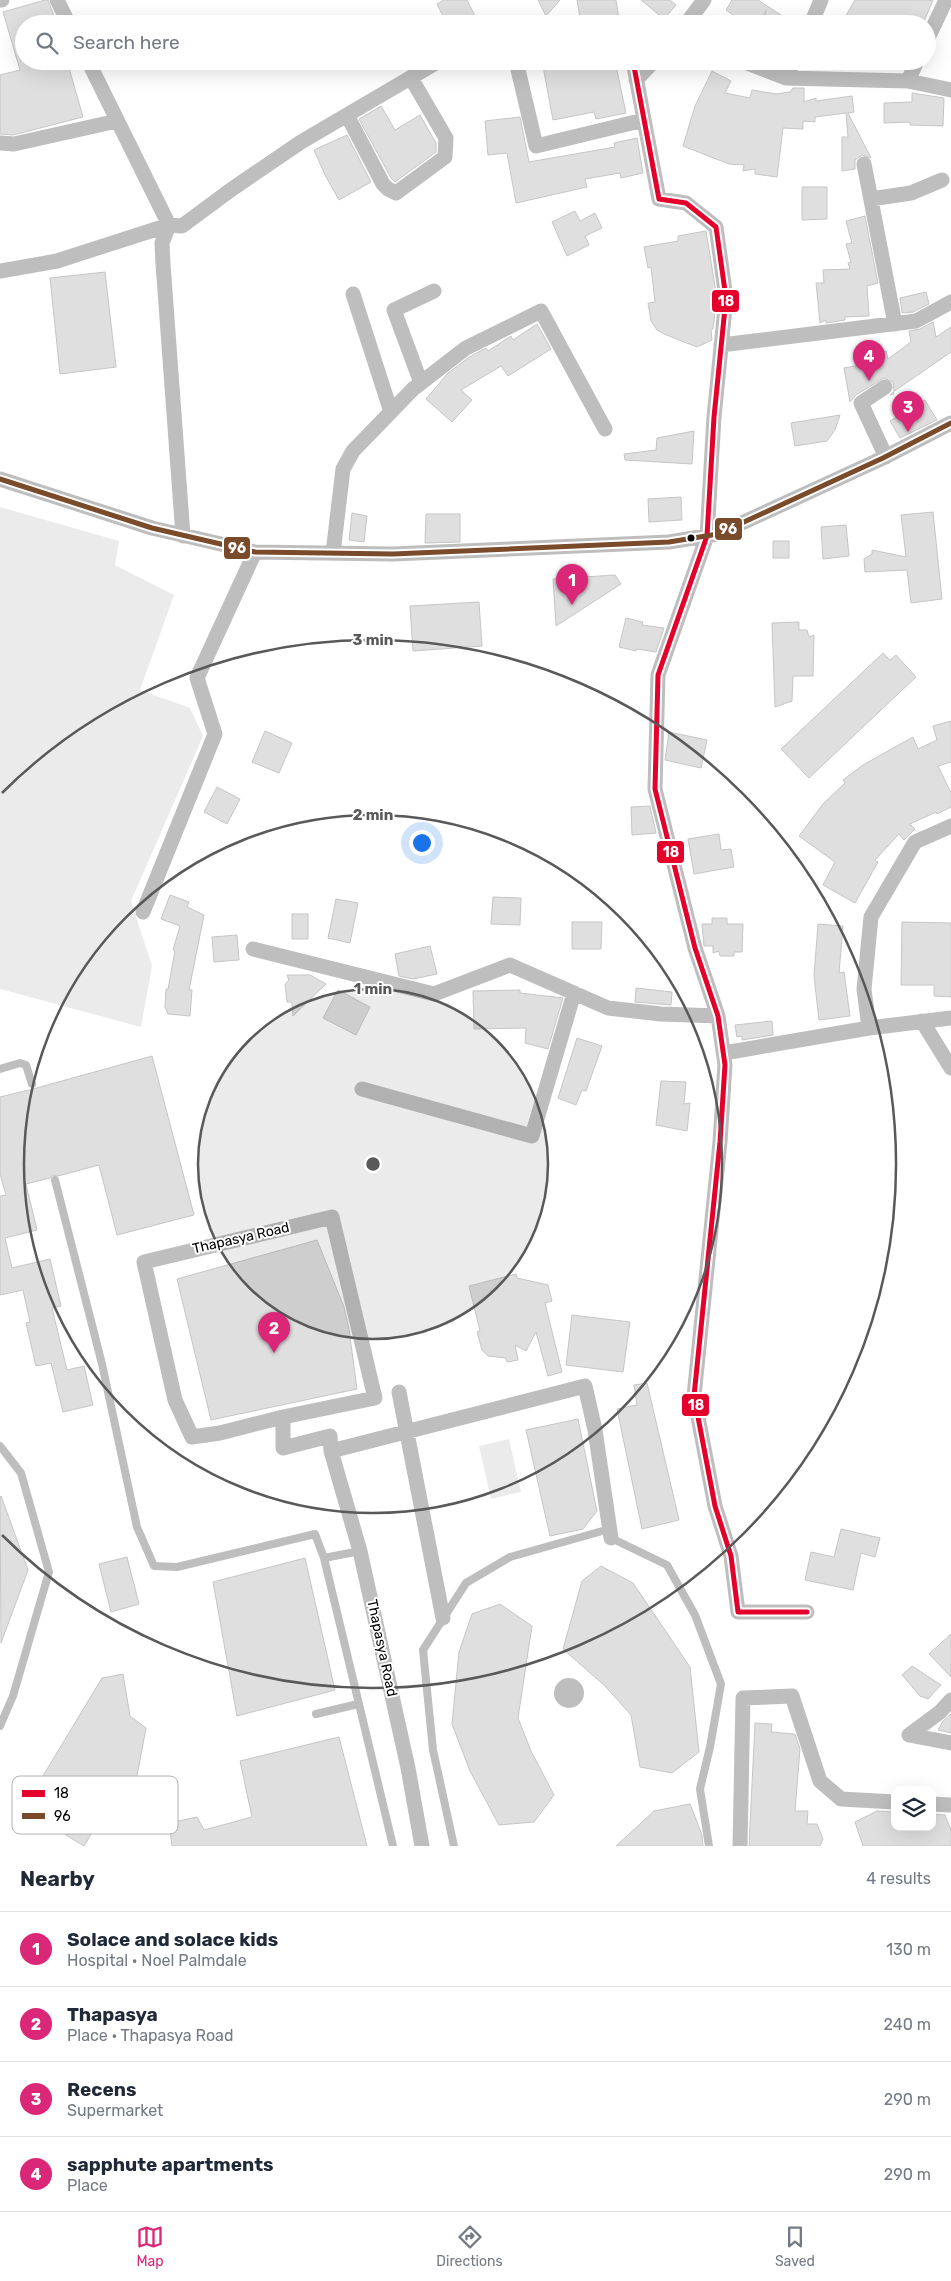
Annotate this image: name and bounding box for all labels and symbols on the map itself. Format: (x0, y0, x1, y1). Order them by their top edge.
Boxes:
line badge: 18 (711, 289, 740, 313)
text: 18 (718, 293, 734, 310)
pin: 4 (853, 340, 885, 381)
pin: 3 (892, 391, 924, 432)
line badge: 96 (714, 517, 743, 541)
text: 96 (719, 521, 737, 538)
unlabelled marker (686, 533, 696, 543)
line badge: 96 (223, 536, 251, 560)
text: 96 (228, 540, 246, 557)
pin: 1 (556, 564, 588, 605)
text: 3 min (353, 631, 393, 649)
text: 2 min (353, 806, 393, 824)
your location (409, 830, 435, 856)
line badge: 18 (656, 840, 685, 864)
text: 18 (663, 844, 679, 861)
text: 1 min (354, 980, 392, 998)
centre of rings (364, 1155, 382, 1173)
street label: Thapasya Road (191, 1219, 291, 1257)
pin: 2 (258, 1312, 290, 1353)
line badge: 18 (681, 1393, 710, 1417)
text: 18 (688, 1397, 704, 1414)
street label: Thapasya Road (363, 1598, 401, 1698)
legend (12, 1776, 178, 1834)
text: 18 (54, 1785, 69, 1802)
text: 96 (54, 1808, 71, 1825)

